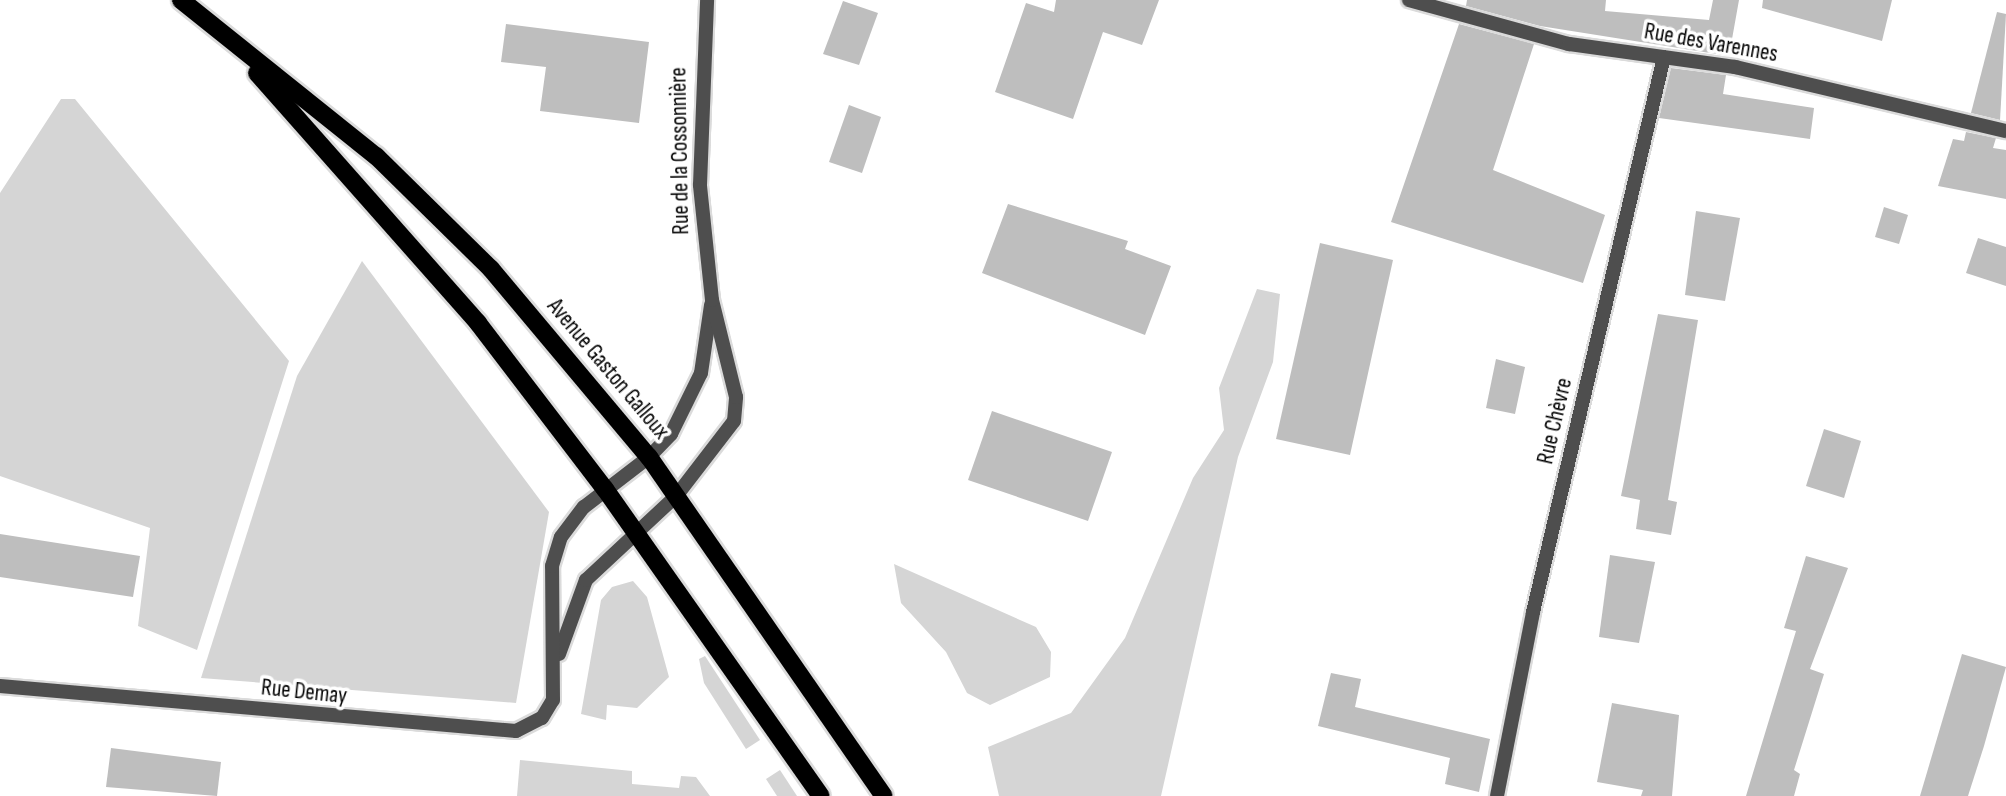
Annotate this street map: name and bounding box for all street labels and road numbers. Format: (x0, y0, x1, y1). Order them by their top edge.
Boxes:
street label: Rue des Varennes (1642, 18, 1780, 68)
street label: Rue de la Cossonnière (665, 67, 695, 235)
street label: Avenue Gaston Galloux (541, 293, 675, 445)
street label: Rue Chèvre (1532, 375, 1578, 467)
street label: Rue Demay (260, 674, 348, 710)

